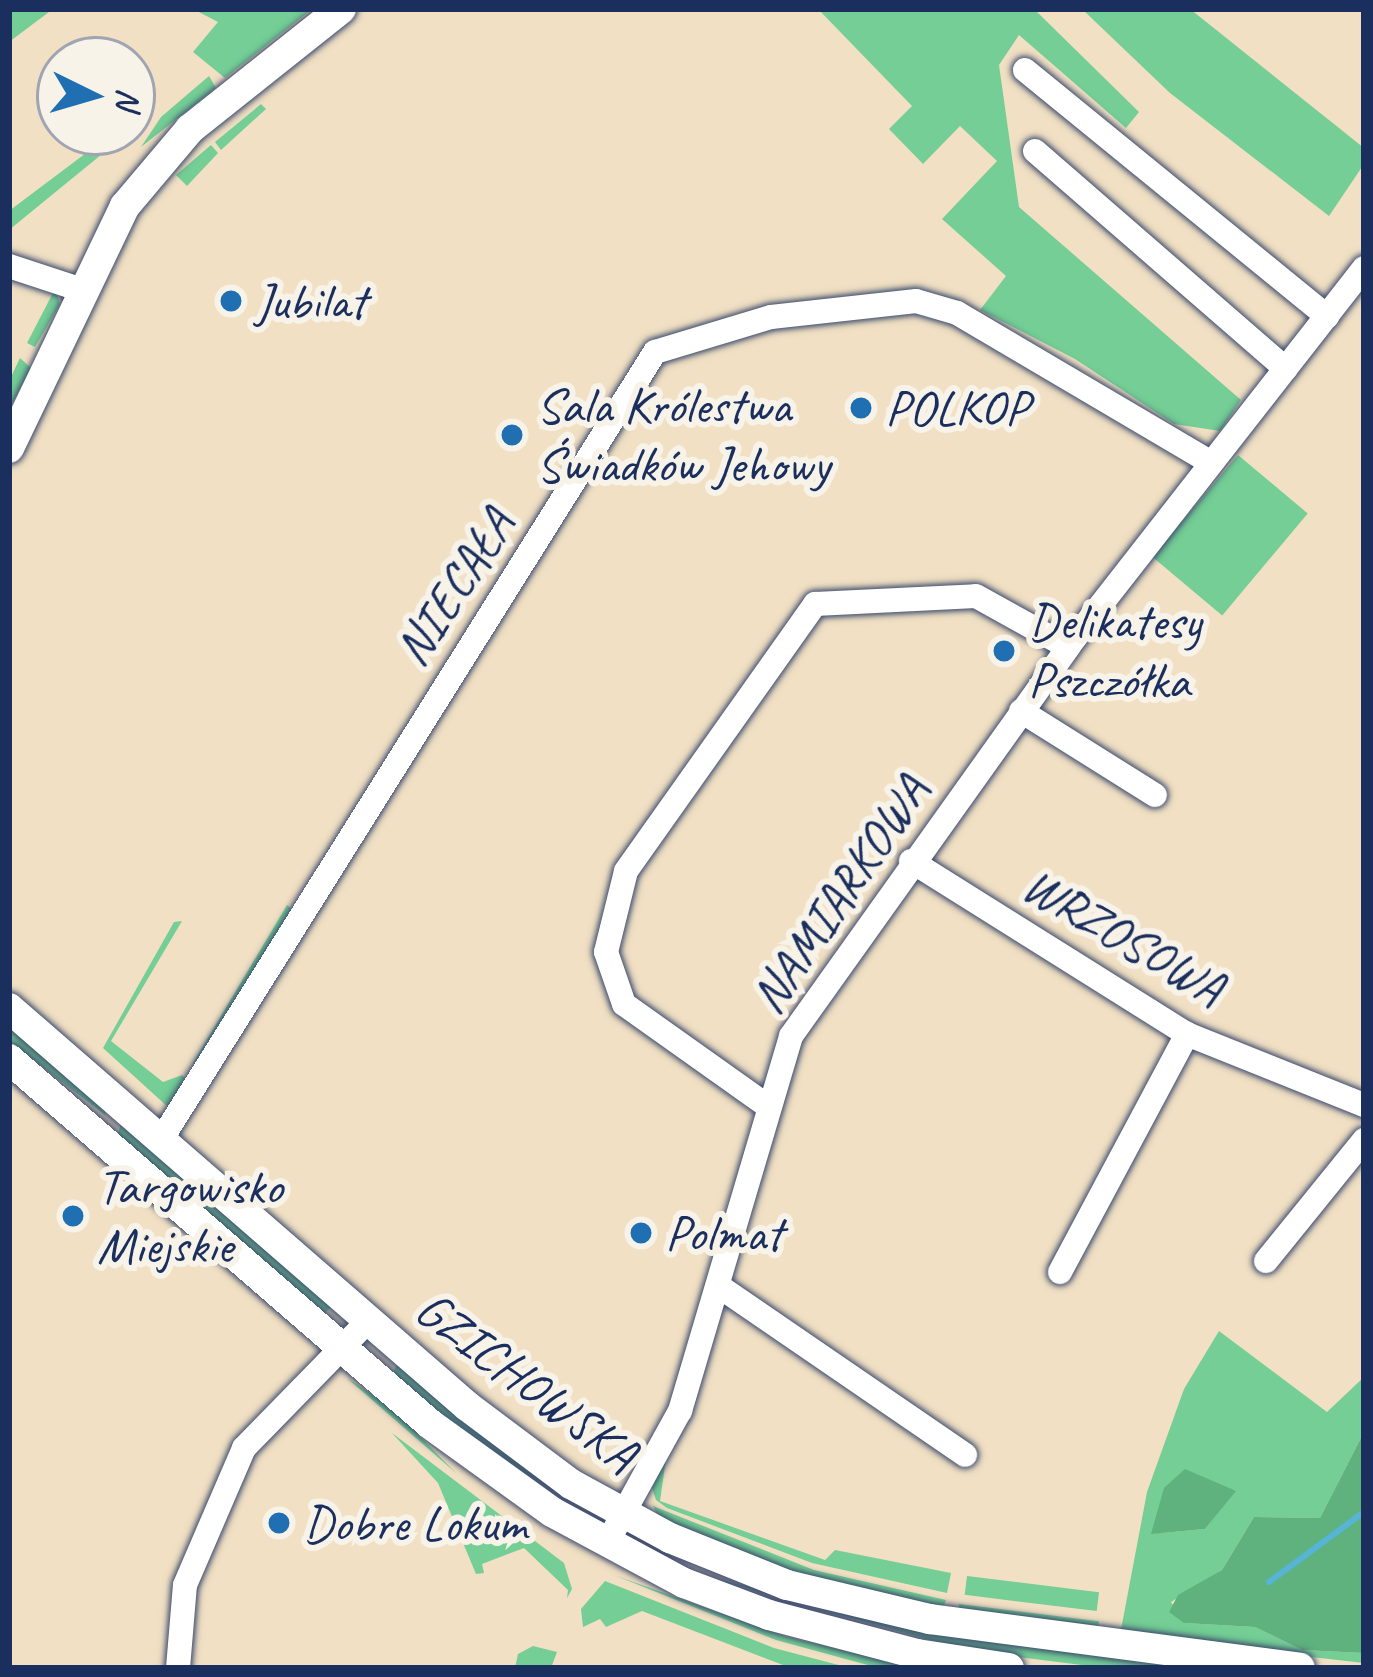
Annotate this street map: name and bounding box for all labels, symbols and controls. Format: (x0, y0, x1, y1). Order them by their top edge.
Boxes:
north arrow (36, 36, 156, 156)
text: N (107, 87, 151, 111)
place label: Jubilat (255, 270, 366, 332)
marker: Jubilat (218, 288, 244, 314)
place label: Sala Królestwa Świadków Jehowy (536, 375, 830, 495)
place label: POLKOP (885, 377, 1028, 439)
marker: POLKOP (848, 395, 874, 421)
marker: Sala Królestwa Świadków Jehowy (499, 422, 525, 448)
street label: NIECAŁA (381, 497, 527, 677)
place label: Delikatesy Pszczółka (1028, 591, 1201, 711)
marker: Delikatesy Pszczółka (991, 638, 1017, 664)
street label: NAMIARKOWA (737, 763, 941, 1025)
street label: WRZOSOWA (1012, 854, 1236, 1018)
place label: Targowisko Miejskie (97, 1156, 282, 1276)
place label: Polmat (665, 1202, 782, 1264)
marker: Targowisko Miejskie (60, 1203, 86, 1229)
marker: Polmat (628, 1220, 654, 1246)
street label: GZICHOWSKA (404, 1278, 650, 1484)
place label: Dobre Lokum (303, 1492, 529, 1554)
marker: Dobre Lokum (266, 1510, 292, 1536)

